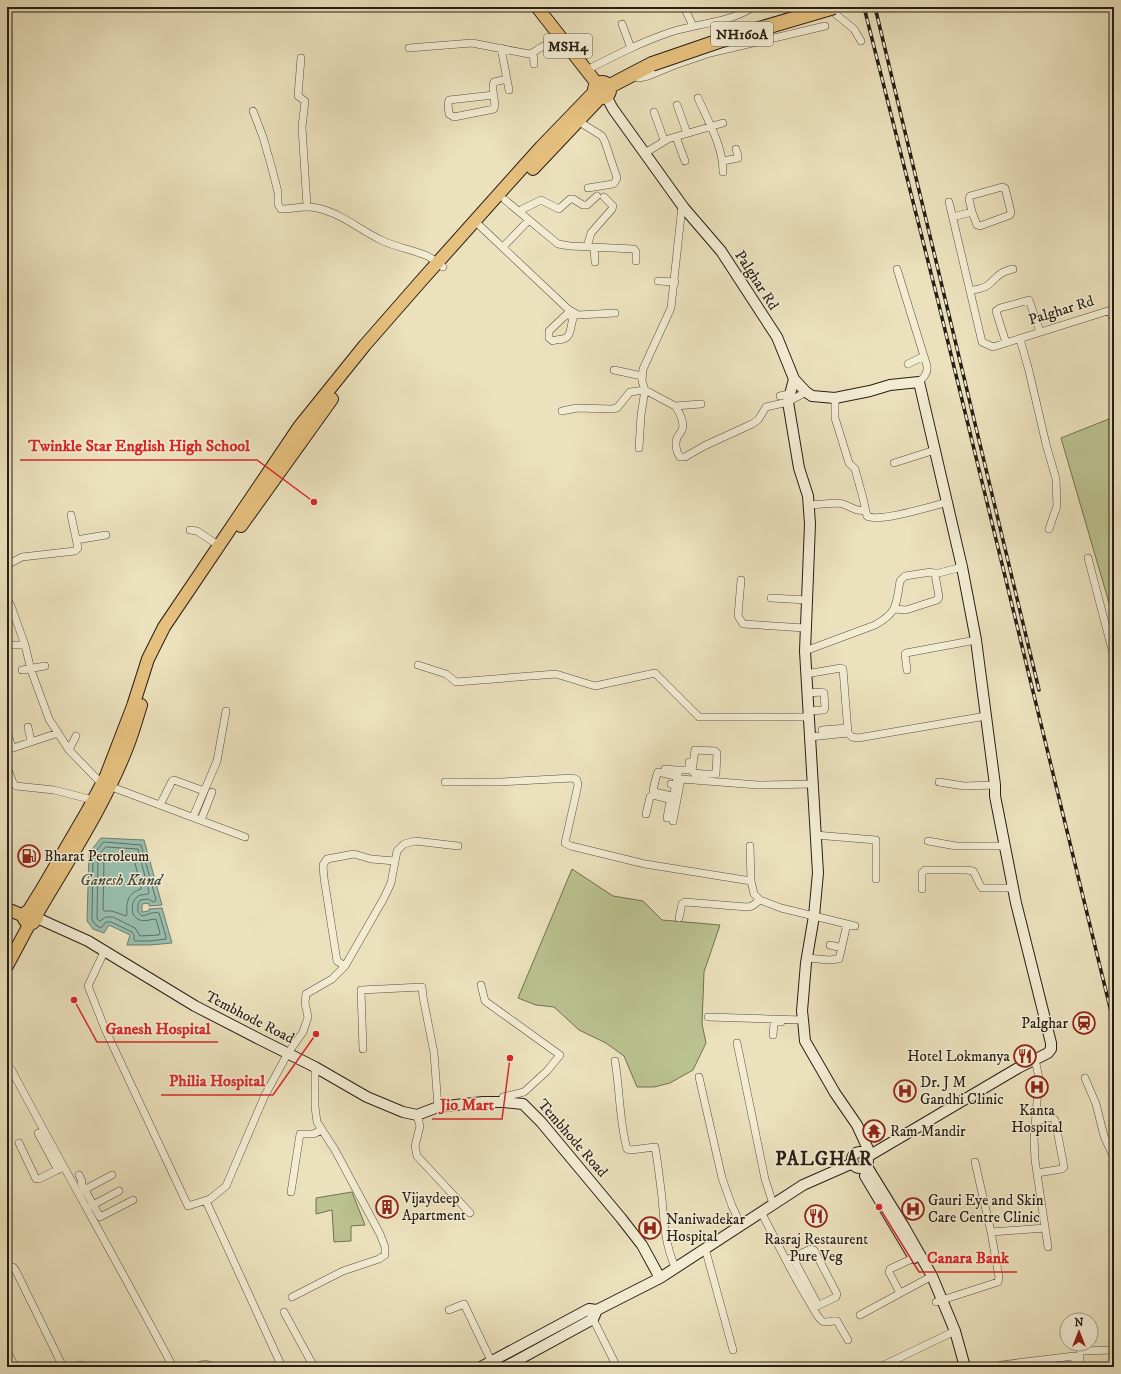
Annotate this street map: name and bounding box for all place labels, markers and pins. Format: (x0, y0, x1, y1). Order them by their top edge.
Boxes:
callout: Twinkle Star English High School (20, 432, 257, 460)
fuel station icon: Bharat Petroleum (16, 843, 42, 869)
place label: Bharat Petroleum (44, 847, 149, 866)
station icon: Palghar (1071, 1010, 1097, 1036)
callout: Ganesh Hospital (97, 1014, 218, 1042)
place label: Palghar (1021, 1014, 1068, 1033)
restaurant icon: Hotel Lokmanya (1012, 1043, 1038, 1069)
place label: Hotel Lokmanya (907, 1047, 1011, 1066)
callout: Philia Hospital (161, 1067, 273, 1095)
place label: Dr. J M Gandhi Clinic (920, 1073, 1004, 1109)
hospital icon: Kanta Hospital (1024, 1074, 1050, 1100)
hospital icon: Dr. J M Gandhi Clinic (892, 1078, 918, 1104)
callout: Jio Mart (432, 1091, 502, 1119)
place label: Kanta Hospital (1011, 1101, 1063, 1137)
temple icon: Ram Mandir (861, 1118, 887, 1144)
place label: Ram Mandir (890, 1122, 966, 1141)
place label: Vijaydeep Apartment (401, 1189, 466, 1225)
place label: Gauri Eye and Skin Care Centre Clinic (928, 1191, 1044, 1227)
building icon: Vijaydeep Apartment (374, 1194, 400, 1220)
hospital icon: Gauri Eye and Skin Care Centre Clinic (900, 1196, 926, 1222)
restaurant icon: Rasraj Restaurent Pure Veg (803, 1203, 829, 1229)
place label: Naniwadekar Hospital (666, 1210, 745, 1246)
hospital icon: Naniwadekar Hospital (637, 1215, 663, 1241)
place label: Rasraj Restaurent Pure Veg (764, 1230, 868, 1266)
callout: Canara Bank (919, 1244, 1017, 1272)

